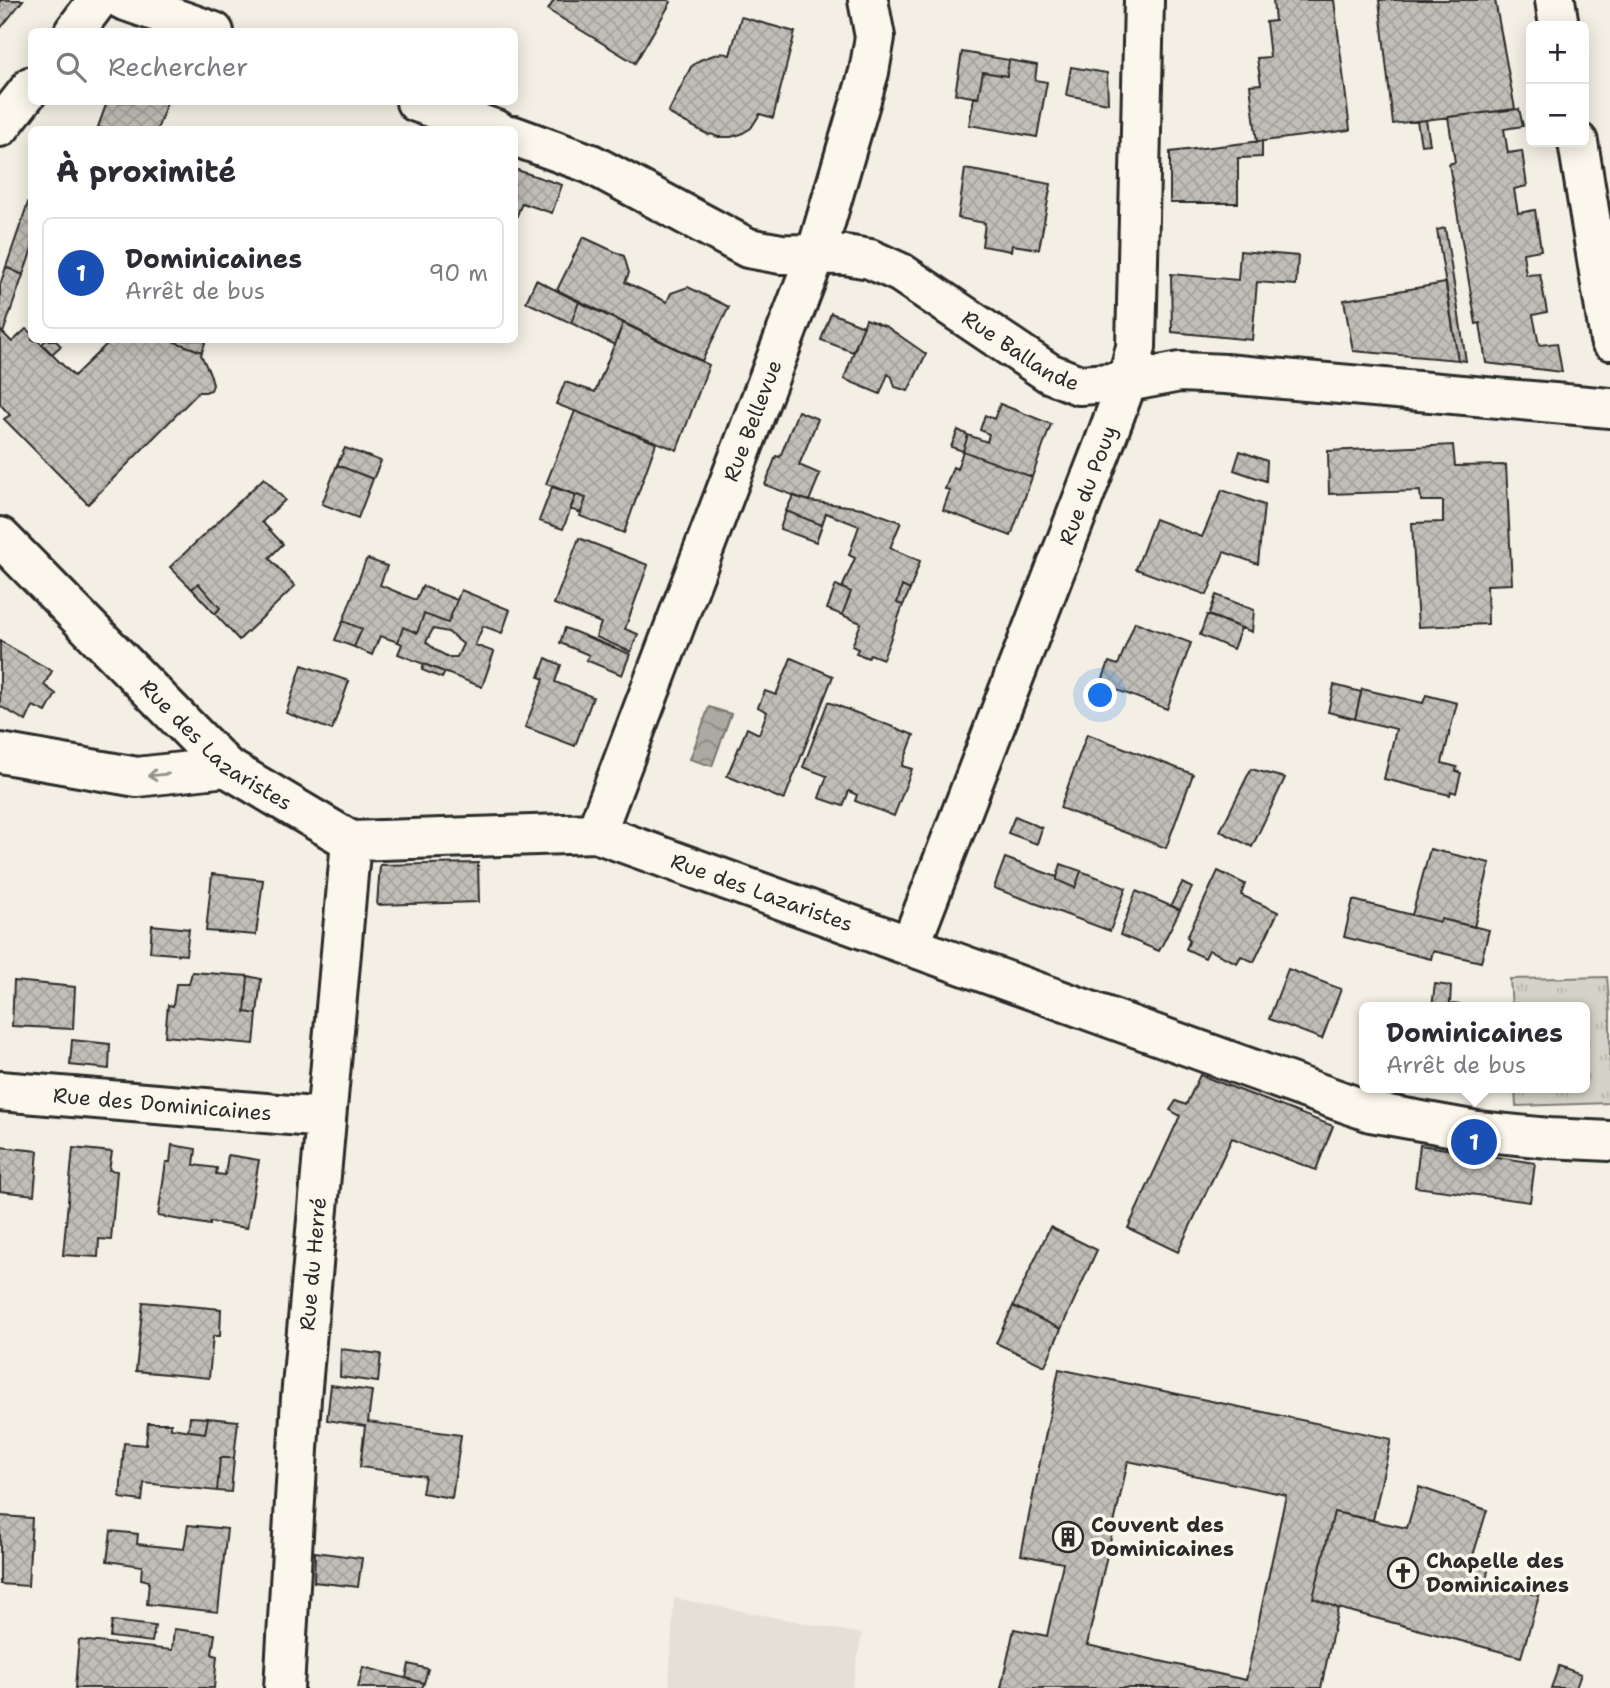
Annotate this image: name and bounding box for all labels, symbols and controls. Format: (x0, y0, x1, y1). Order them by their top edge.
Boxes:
map controls (1526, 21, 1589, 147)
button: + (1526, 21, 1589, 84)
search box (28, 28, 518, 105)
icon: search (52, 48, 90, 86)
text: Rechercher (108, 49, 248, 84)
button: − (1526, 84, 1589, 147)
text: À proximité (56, 151, 236, 192)
text: Dominicaines (125, 241, 302, 276)
text: 1 (76, 258, 86, 288)
text: 90 m (428, 258, 488, 288)
text: Arrêt de bus (125, 276, 265, 306)
street label: Rue Ballande (956, 304, 1083, 398)
street label: Rue Bellevue (717, 356, 788, 486)
street label: Rue du Pouy (1052, 422, 1124, 549)
street label: Rue des Lazaristes (134, 673, 297, 817)
your location (1083, 678, 1117, 712)
one-way arrow (148, 768, 170, 781)
street label: Rue des Lazaristes (667, 847, 857, 938)
popup (1359, 1002, 1590, 1093)
text: Dominicaines (1386, 1015, 1563, 1050)
text: Arrêt de bus (1386, 1050, 1526, 1080)
street label: Rue des Dominicaines (52, 1081, 273, 1127)
pin: 1 (1451, 1116, 1497, 1168)
street label: Rue du Herré (293, 1196, 333, 1332)
place label: Couvent des Dominicaines (1091, 1511, 1234, 1563)
building icon: Couvent des Dominicaines (1051, 1520, 1085, 1554)
place label: Chapelle des Dominicaines (1426, 1547, 1569, 1599)
church icon: Chapelle des Dominicaines (1386, 1556, 1420, 1590)

